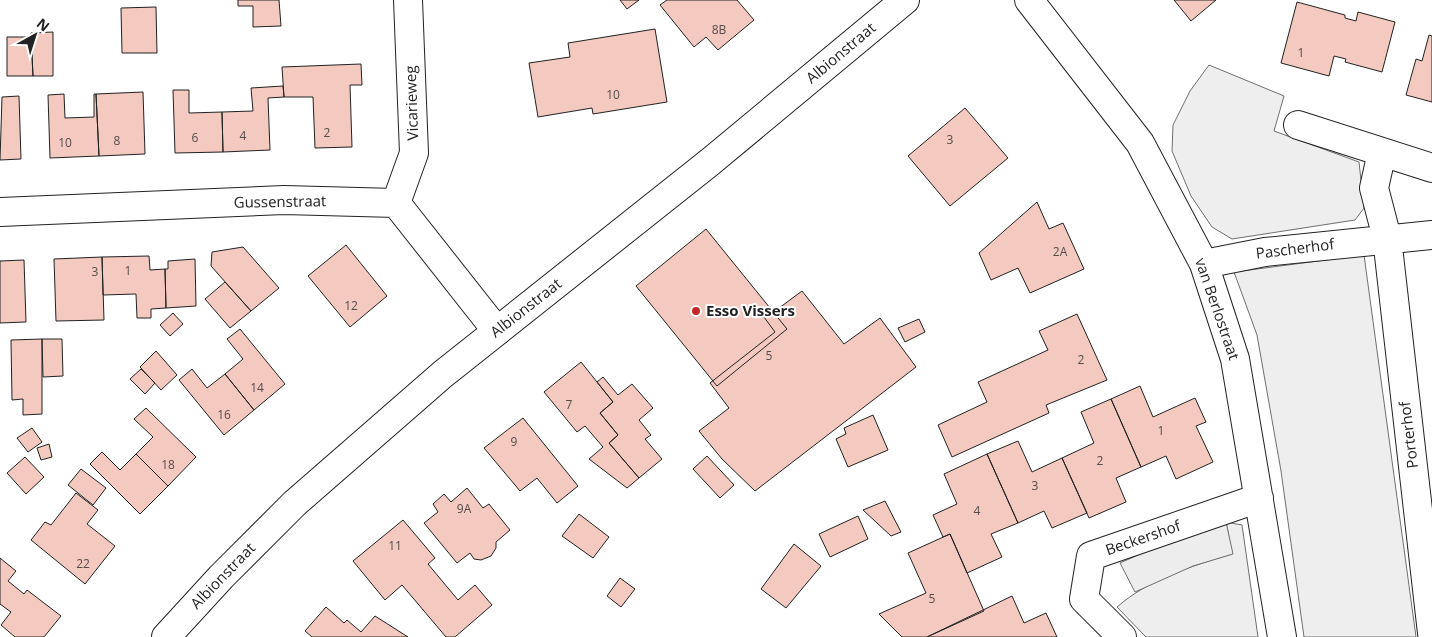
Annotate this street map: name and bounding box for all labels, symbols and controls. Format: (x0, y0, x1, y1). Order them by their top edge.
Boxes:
north arrow (10, 10, 60, 60)
text: N (33, 14, 54, 35)
street label: Albionstraat (801, 17, 879, 87)
house number: 8B (712, 21, 727, 38)
house number: 1 (1298, 44, 1304, 61)
street label: Vicarieweg (400, 65, 422, 141)
house number: 10 (606, 86, 620, 103)
house number: 2 (324, 124, 331, 141)
house number: 4 (240, 127, 247, 144)
house number: 6 (192, 129, 199, 146)
house number: 3 (947, 131, 954, 148)
house number: 8 (114, 132, 121, 149)
house number: 10 (58, 134, 72, 151)
street label: Gussenstraat (233, 190, 326, 212)
street label: Pascherhof (1255, 233, 1336, 263)
house number: 2A (1053, 243, 1068, 260)
street label: van Berlostraat (1191, 255, 1245, 362)
house number: 1 (125, 262, 131, 279)
house number: 3 (92, 263, 99, 280)
street label: Albionstraat (486, 273, 565, 341)
house number: 12 (344, 297, 358, 314)
place label: Esso Vissers (706, 300, 795, 320)
marker: Esso Vissers (690, 305, 702, 317)
house number: 5 (766, 347, 773, 364)
house number: 2 (1078, 351, 1085, 368)
house number: 14 (250, 379, 264, 396)
house number: 7 (566, 396, 573, 413)
street label: Porterhof (1394, 400, 1422, 470)
house number: 16 (217, 406, 231, 423)
house number: 1 (1158, 422, 1164, 439)
house number: 9 (511, 433, 518, 450)
house number: 2 (1097, 452, 1104, 469)
house number: 18 (161, 456, 175, 473)
house number: 3 (1032, 477, 1039, 494)
house number: 9A (457, 500, 472, 517)
house number: 4 (974, 502, 981, 519)
street label: Beckershof (1102, 515, 1184, 559)
house number: 11 (388, 537, 402, 554)
street label: Albionstraat (186, 538, 259, 613)
house number: 22 (76, 555, 90, 572)
house number: 5 (929, 590, 936, 607)

